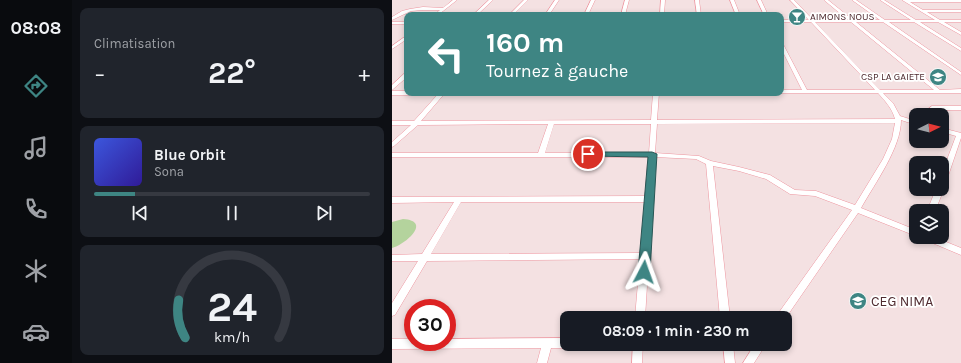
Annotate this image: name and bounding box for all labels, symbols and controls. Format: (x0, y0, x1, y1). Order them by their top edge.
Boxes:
bar icon: AIMONS NOUS (787, 7, 807, 27)
place label: AIMONS NOUS (810, 11, 875, 23)
text: 08:08 (11, 17, 61, 39)
text: 160 m (486, 26, 564, 59)
icon: left (420, 28, 472, 80)
text: Climatisation (94, 36, 175, 51)
text: 22° (208, 55, 256, 91)
text: Tournez à gauche (486, 60, 628, 82)
text: − (94, 61, 106, 87)
text: + (358, 61, 370, 87)
school or university icon: CSP LA GAIETE (928, 67, 948, 87)
place label: CSP LA GAIETE (861, 71, 925, 83)
icon: directions (22, 72, 50, 100)
north arrow (909, 108, 949, 148)
map controls (909, 108, 949, 244)
icon: music (22, 134, 50, 162)
pin (571, 137, 605, 171)
icon: arrive (577, 143, 599, 165)
text: Blue Orbit (154, 146, 226, 164)
button: sound (909, 156, 949, 196)
text: Sona (154, 164, 184, 179)
icon: phone (22, 195, 50, 223)
icon: previous (129, 202, 151, 224)
icon: pause (221, 202, 243, 224)
icon: next (313, 202, 335, 224)
button: layers (909, 204, 949, 244)
position arrow (623, 251, 665, 293)
icon: climate (22, 257, 50, 285)
text: 24 (207, 283, 257, 331)
school or university icon: CEG NIMA (848, 291, 868, 311)
place label: CEG NIMA (871, 293, 933, 310)
speed limit sign: 30 (404, 299, 456, 351)
icon: car (22, 318, 50, 346)
text: 08:09 · 1 min · 230 m (602, 322, 750, 340)
text: km/h (214, 328, 250, 345)

